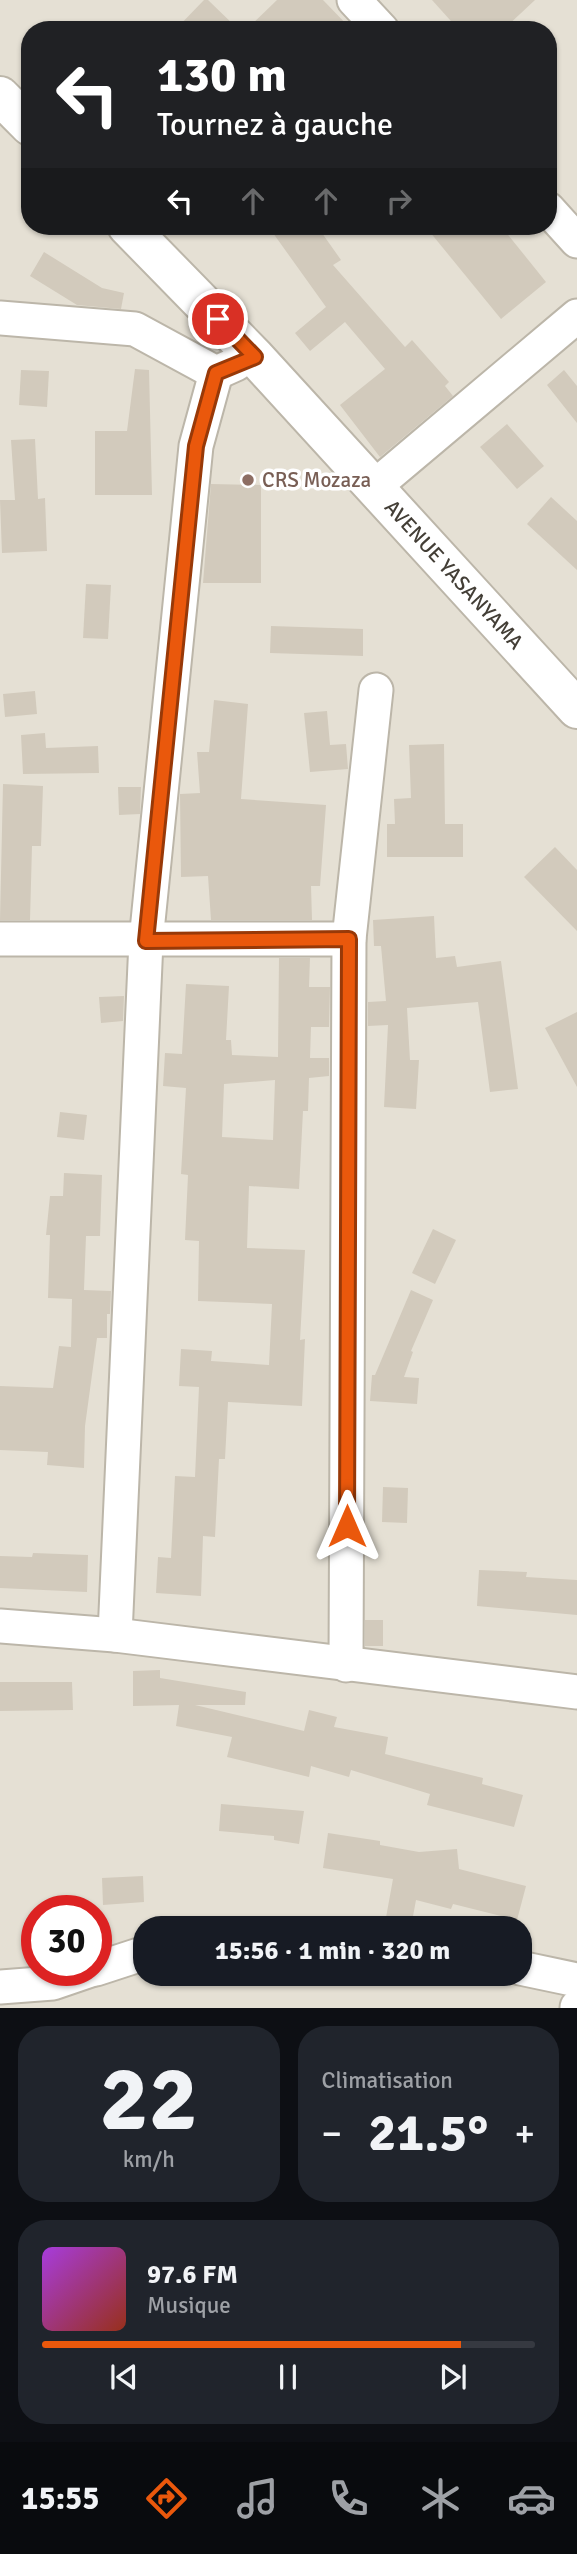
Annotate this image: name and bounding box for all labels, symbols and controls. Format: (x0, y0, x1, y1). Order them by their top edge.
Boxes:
text: 130 m (157, 45, 287, 105)
icon: left (42, 49, 133, 140)
text: Tournez à gauche (157, 105, 393, 144)
icon: left (161, 182, 199, 220)
icon: ahead (234, 182, 272, 220)
icon: ahead (307, 182, 345, 220)
icon: right (380, 182, 418, 220)
pin (188, 289, 248, 349)
icon: arrive (199, 300, 237, 338)
place label: CRS Mozaza (262, 467, 371, 493)
marker: CRS Mozaza (240, 472, 256, 488)
street label: AVENUE YASANYAMA (379, 494, 529, 655)
position arrow (310, 1489, 384, 1563)
speed limit sign: 30 (21, 1895, 112, 1986)
text: 15:56 · 1 min · 320 m (215, 1935, 450, 1967)
text: 22 (100, 2043, 198, 2156)
text: Climatisation (322, 2066, 453, 2095)
text: 21.5° (368, 2101, 488, 2165)
text: − (322, 2110, 342, 2157)
text: + (514, 2110, 535, 2157)
text: km/h (123, 2145, 175, 2174)
text: 97.6 FM (147, 2259, 238, 2291)
text: Musique (147, 2291, 231, 2320)
icon: previous (105, 2358, 143, 2396)
icon: pause (269, 2358, 307, 2396)
icon: next (434, 2358, 472, 2396)
icon: directions (142, 2474, 191, 2523)
icon: music (233, 2474, 282, 2523)
icon: phone (324, 2474, 373, 2523)
icon: climate (416, 2474, 465, 2523)
icon: car (507, 2474, 556, 2523)
text: 15:55 (21, 2479, 100, 2518)

